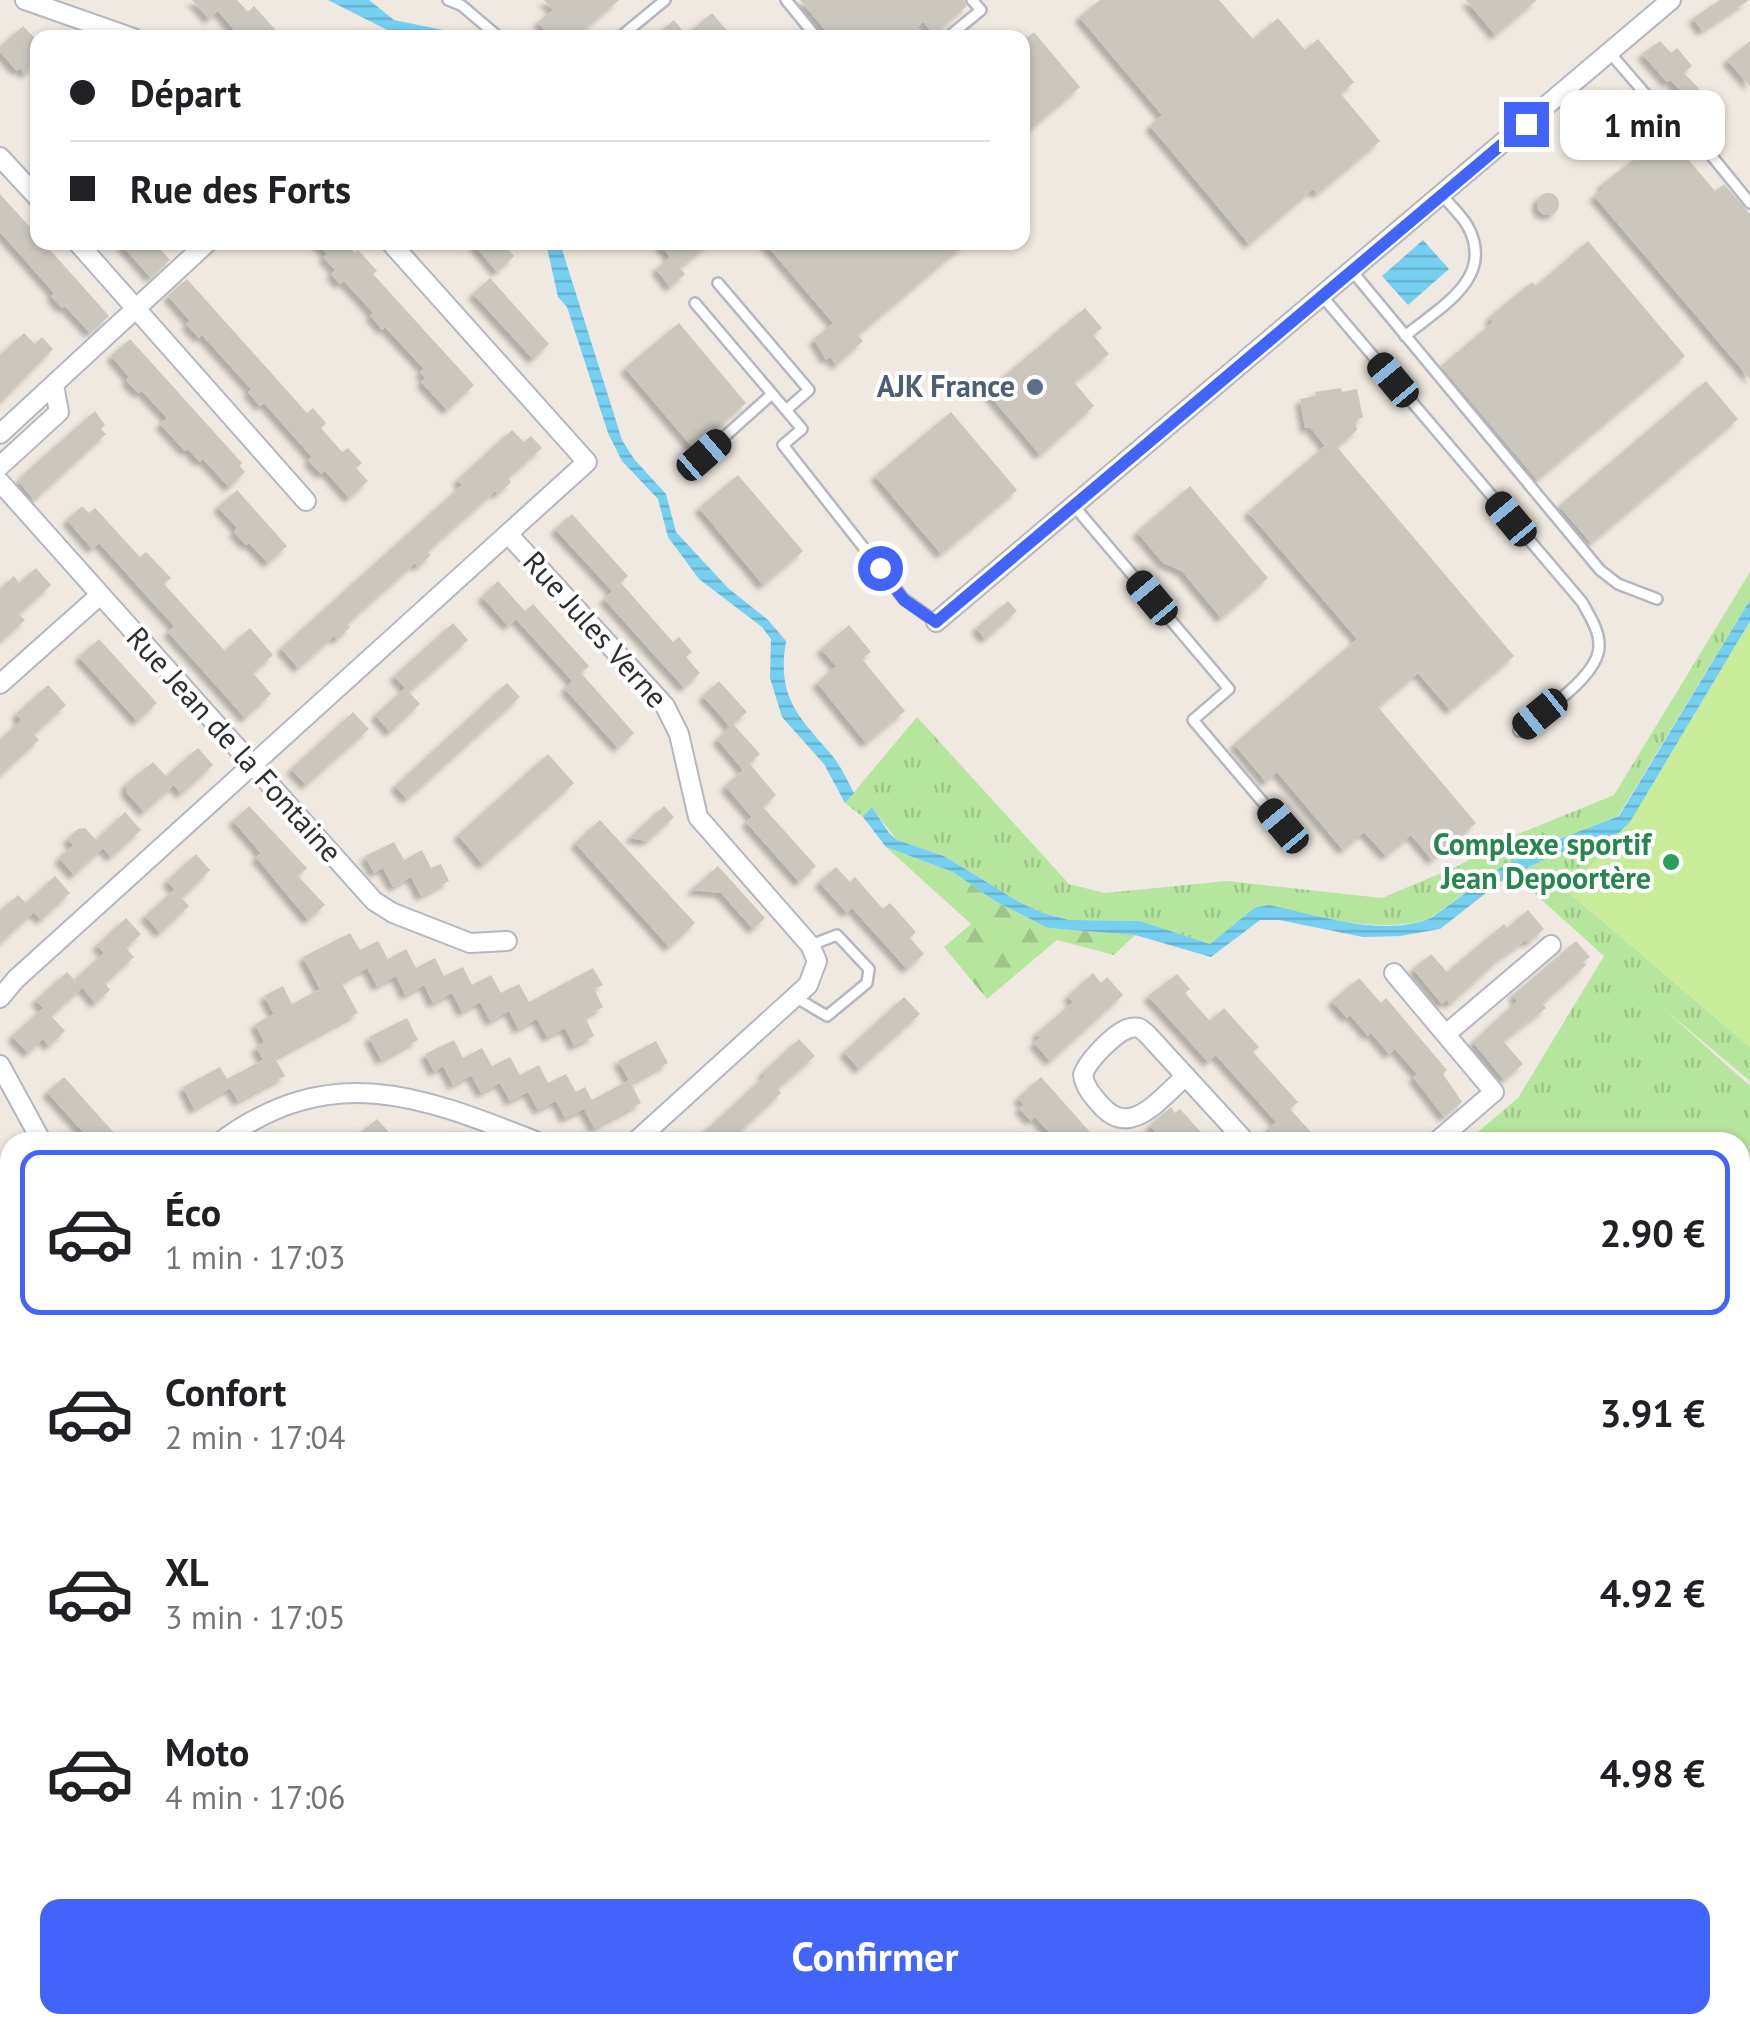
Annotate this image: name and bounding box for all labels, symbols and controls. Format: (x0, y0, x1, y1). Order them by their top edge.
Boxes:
text: Départ (130, 68, 241, 117)
callout: 1 min (1561, 89, 1726, 159)
route end (1504, 102, 1549, 147)
text: 1 min (1603, 104, 1682, 146)
text: Rue des Forts (130, 164, 351, 213)
car (1362, 347, 1424, 413)
place label: AJK France (877, 366, 1015, 405)
marker: AJK France (1024, 376, 1046, 398)
car (672, 424, 736, 486)
car (1480, 486, 1542, 552)
street label: Rue Jules Verne (515, 542, 677, 716)
route start (858, 546, 903, 591)
car (1121, 565, 1183, 631)
street label: Rue Jean de la Fontaine (119, 618, 351, 870)
car (1507, 683, 1573, 745)
car (1252, 793, 1314, 859)
place label: Complexe sportif Jean Depoortère (1433, 824, 1653, 897)
marker: Complexe sportif Jean Depoortère (1660, 851, 1682, 873)
text: Éco (165, 1187, 221, 1236)
icon: car (45, 1188, 135, 1278)
text: 2.90 € (1600, 1208, 1705, 1257)
text: 1 min · 17:03 (165, 1236, 345, 1278)
text: Confort (165, 1367, 286, 1416)
icon: car (45, 1368, 135, 1458)
text: 3.91 € (1600, 1388, 1705, 1437)
text: 2 min · 17:04 (165, 1416, 345, 1458)
text: XL (165, 1547, 209, 1596)
icon: car (45, 1548, 135, 1638)
text: 4.92 € (1600, 1568, 1705, 1617)
text: 3 min · 17:05 (165, 1596, 345, 1638)
text: Moto (165, 1727, 249, 1776)
icon: car (45, 1728, 135, 1818)
text: 4.98 € (1600, 1748, 1705, 1797)
text: 4 min · 17:06 (165, 1776, 345, 1818)
button: Confirmer (40, 1899, 1710, 2014)

